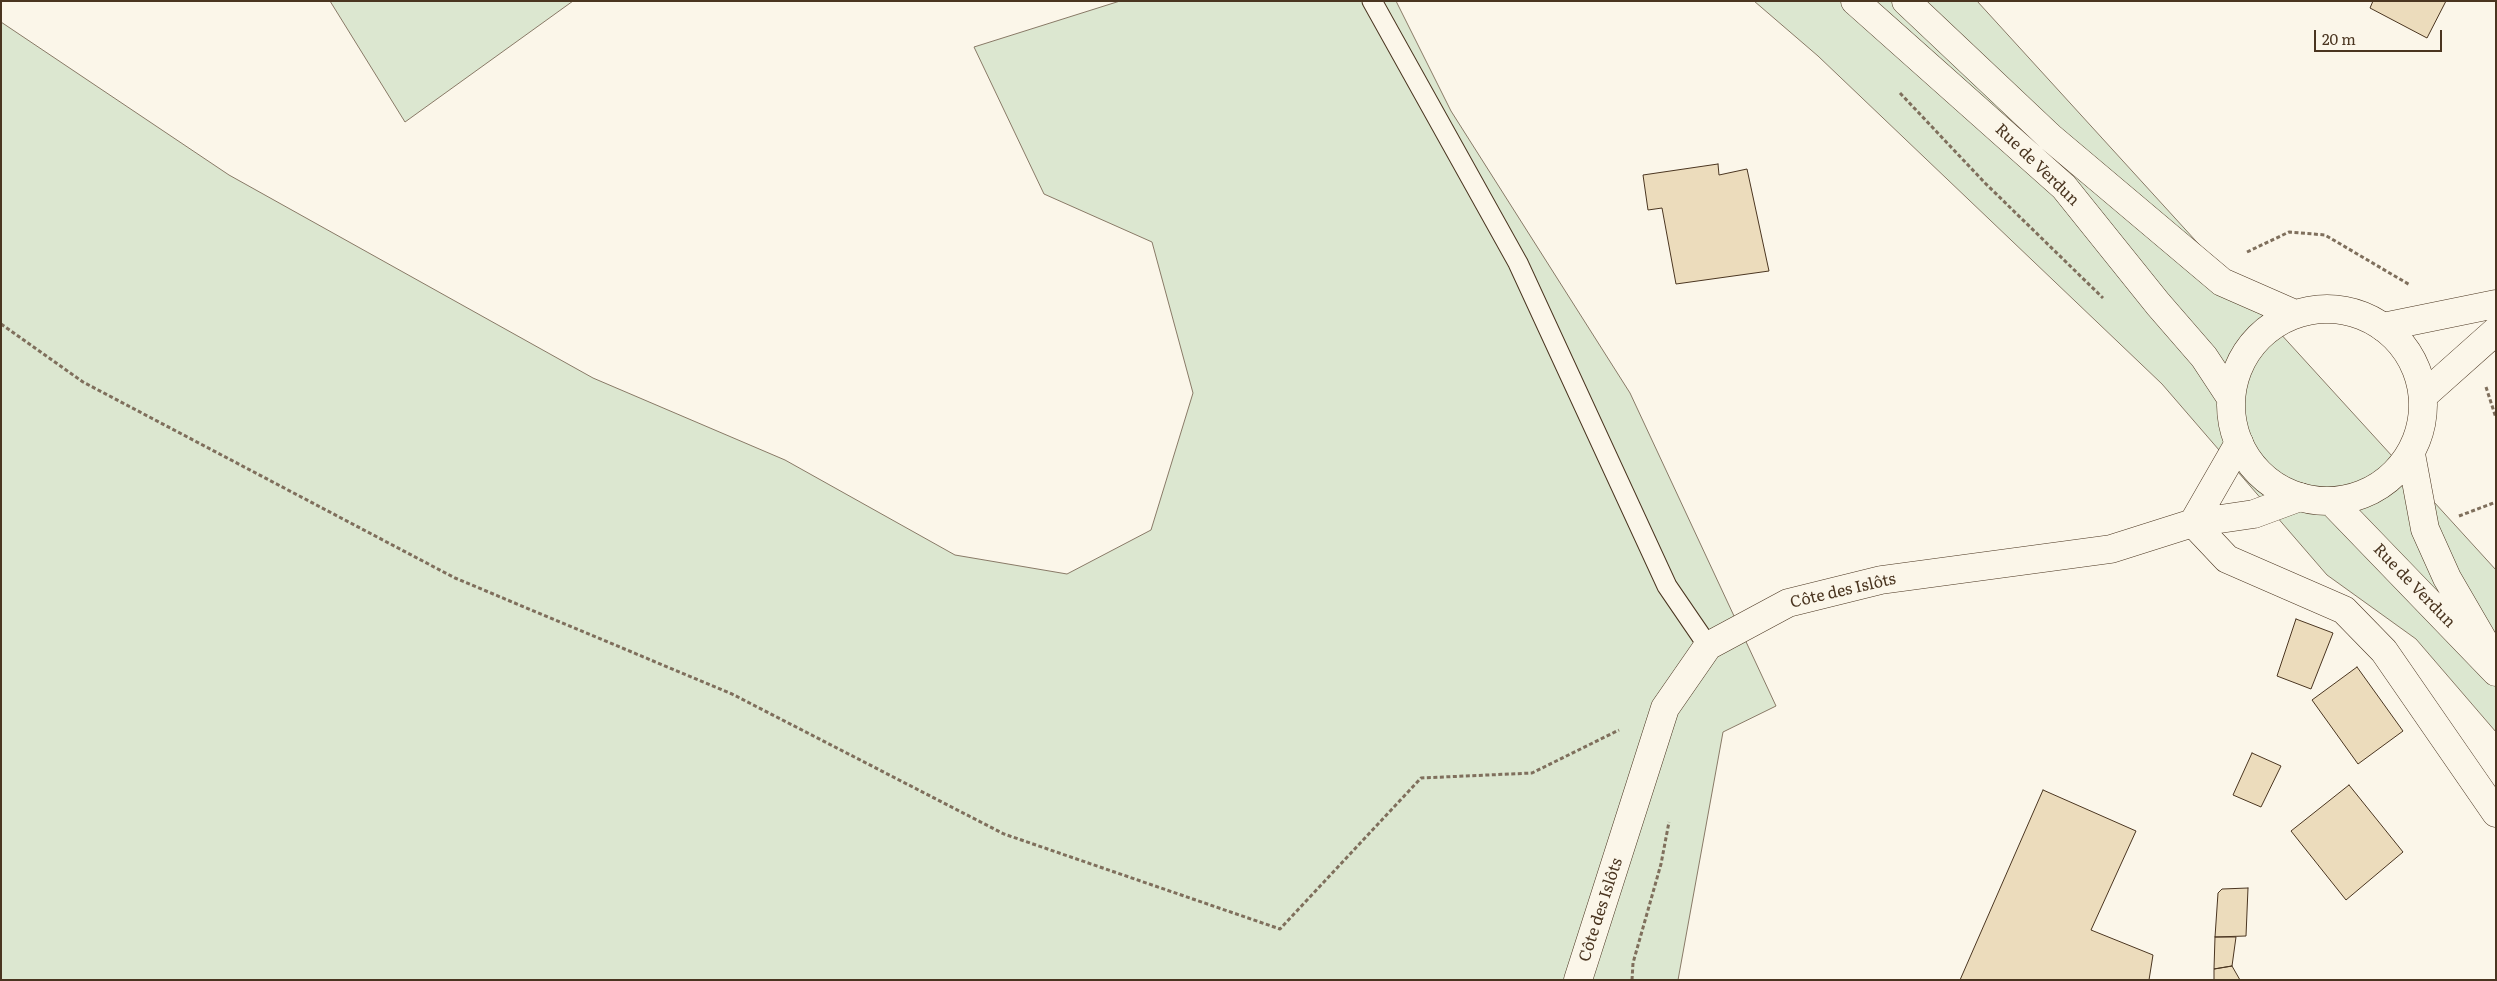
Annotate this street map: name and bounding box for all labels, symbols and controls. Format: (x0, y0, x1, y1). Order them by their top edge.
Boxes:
scale bar (2317, 20, 2444, 52)
text: 20 m (2322, 27, 2356, 50)
street label: Rue de Verdun (1991, 120, 2083, 210)
street label: Rue de Verdun (2369, 540, 2459, 632)
street label: Côte des Islôts (1788, 570, 1898, 612)
street label: Côte des Islôts (1575, 856, 1627, 964)

